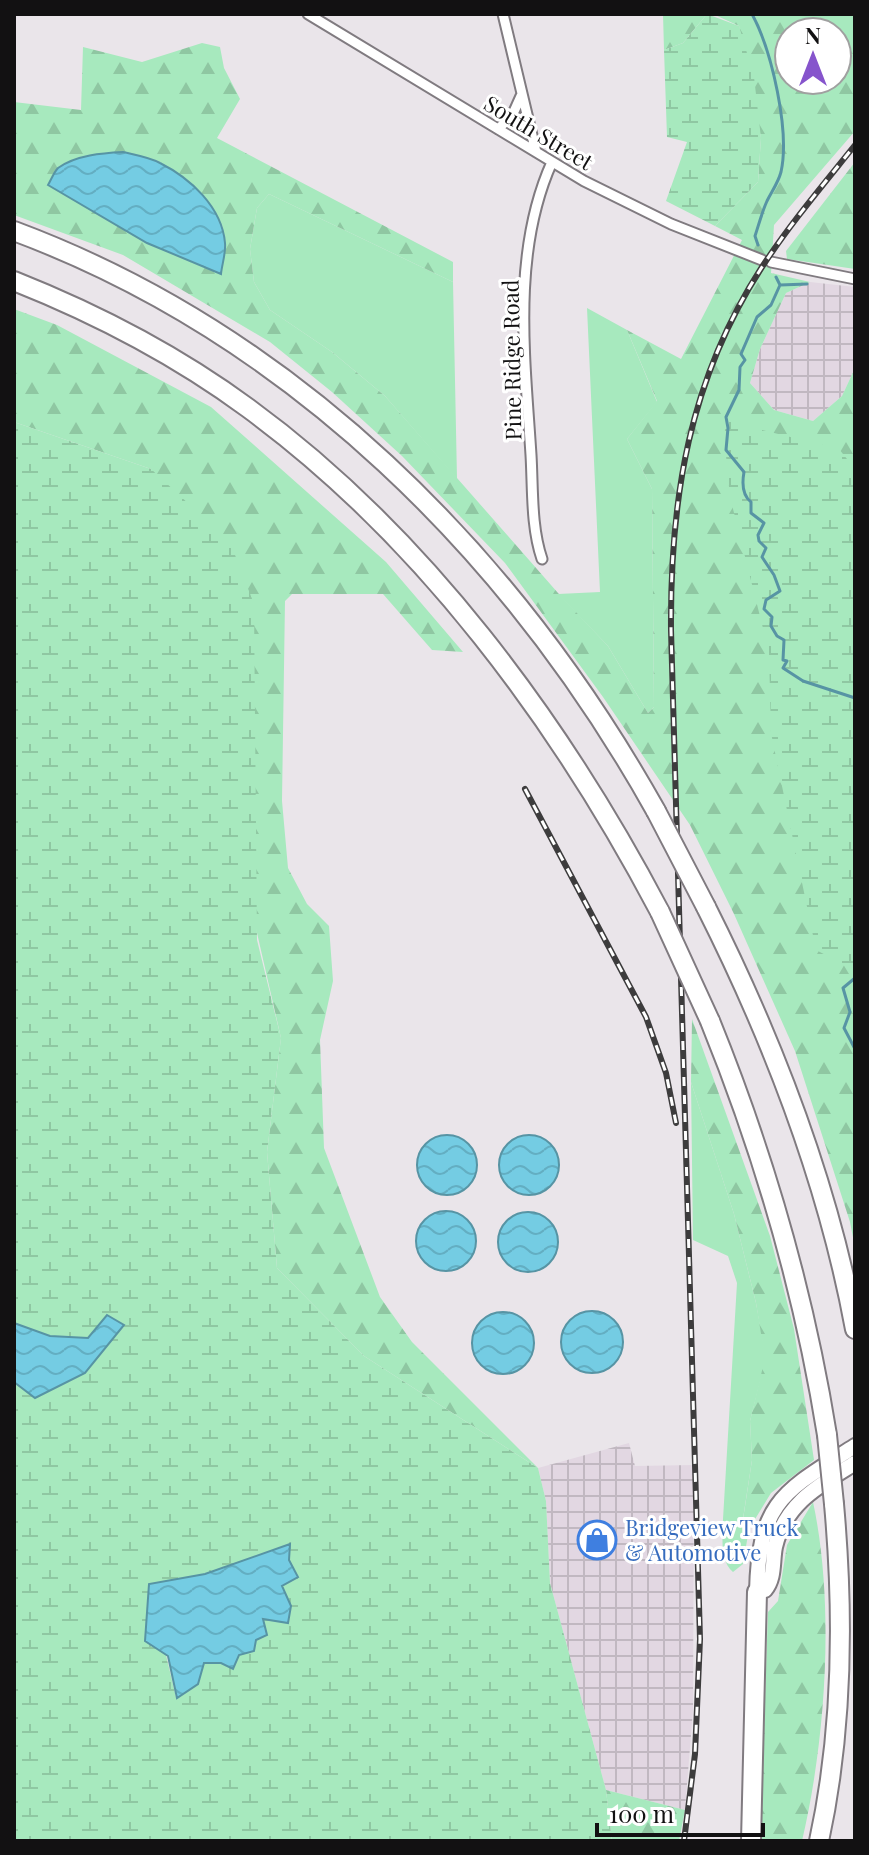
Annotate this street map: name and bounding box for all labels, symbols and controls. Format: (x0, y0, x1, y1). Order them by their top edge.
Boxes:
north arrow (773, 16, 853, 96)
text: N (805, 20, 821, 50)
street label: South Street (479, 88, 600, 177)
street label: Pine Ridge Road (495, 279, 527, 441)
place label: Bridgeview Truck & Automotive (625, 1512, 799, 1567)
shop icon: Bridgeview Truck & Automotive (576, 1519, 618, 1561)
scale bar (597, 1787, 763, 1837)
text: 100 m (609, 1797, 674, 1829)

